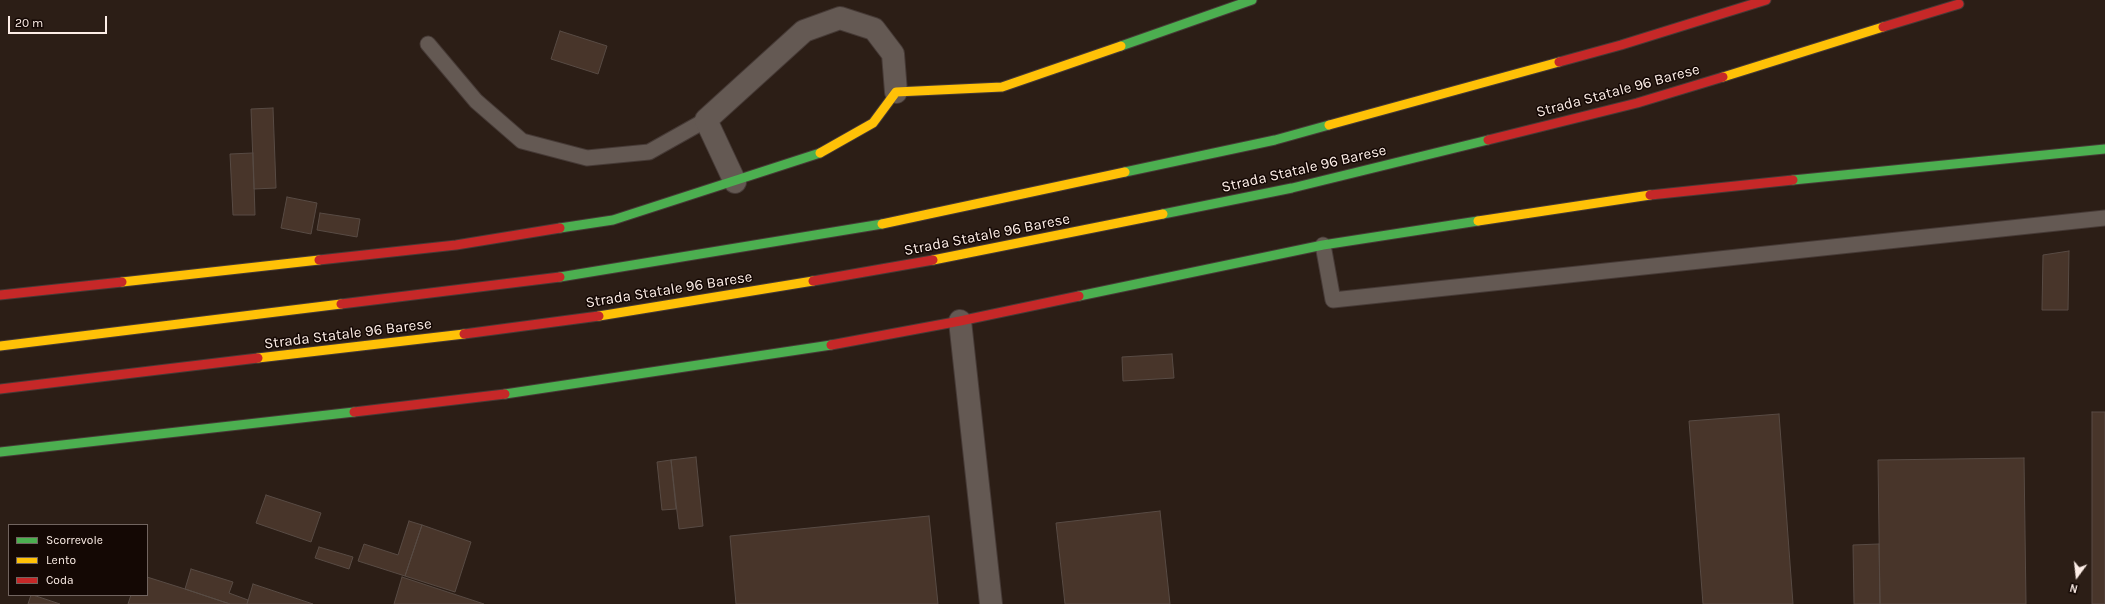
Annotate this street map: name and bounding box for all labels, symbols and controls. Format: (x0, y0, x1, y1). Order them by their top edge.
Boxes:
scale bar (10, 8, 109, 34)
text: 20 m (15, 16, 43, 30)
street label: Strada Statale 96 Barese (1534, 60, 1702, 122)
street label: Strada Statale 96 Barese (1220, 141, 1388, 197)
street label: Strada Statale 96 Barese (903, 210, 1071, 260)
street label: Strada Statale 96 Barese (584, 268, 754, 312)
street label: Strada Statale 96 Barese (263, 315, 433, 353)
legend (8, 524, 148, 596)
text: Scorrevole (46, 533, 103, 547)
text: Lento (46, 553, 76, 567)
north arrow (2057, 556, 2097, 596)
text: Coda (46, 573, 74, 587)
text: N (2068, 581, 2079, 595)

